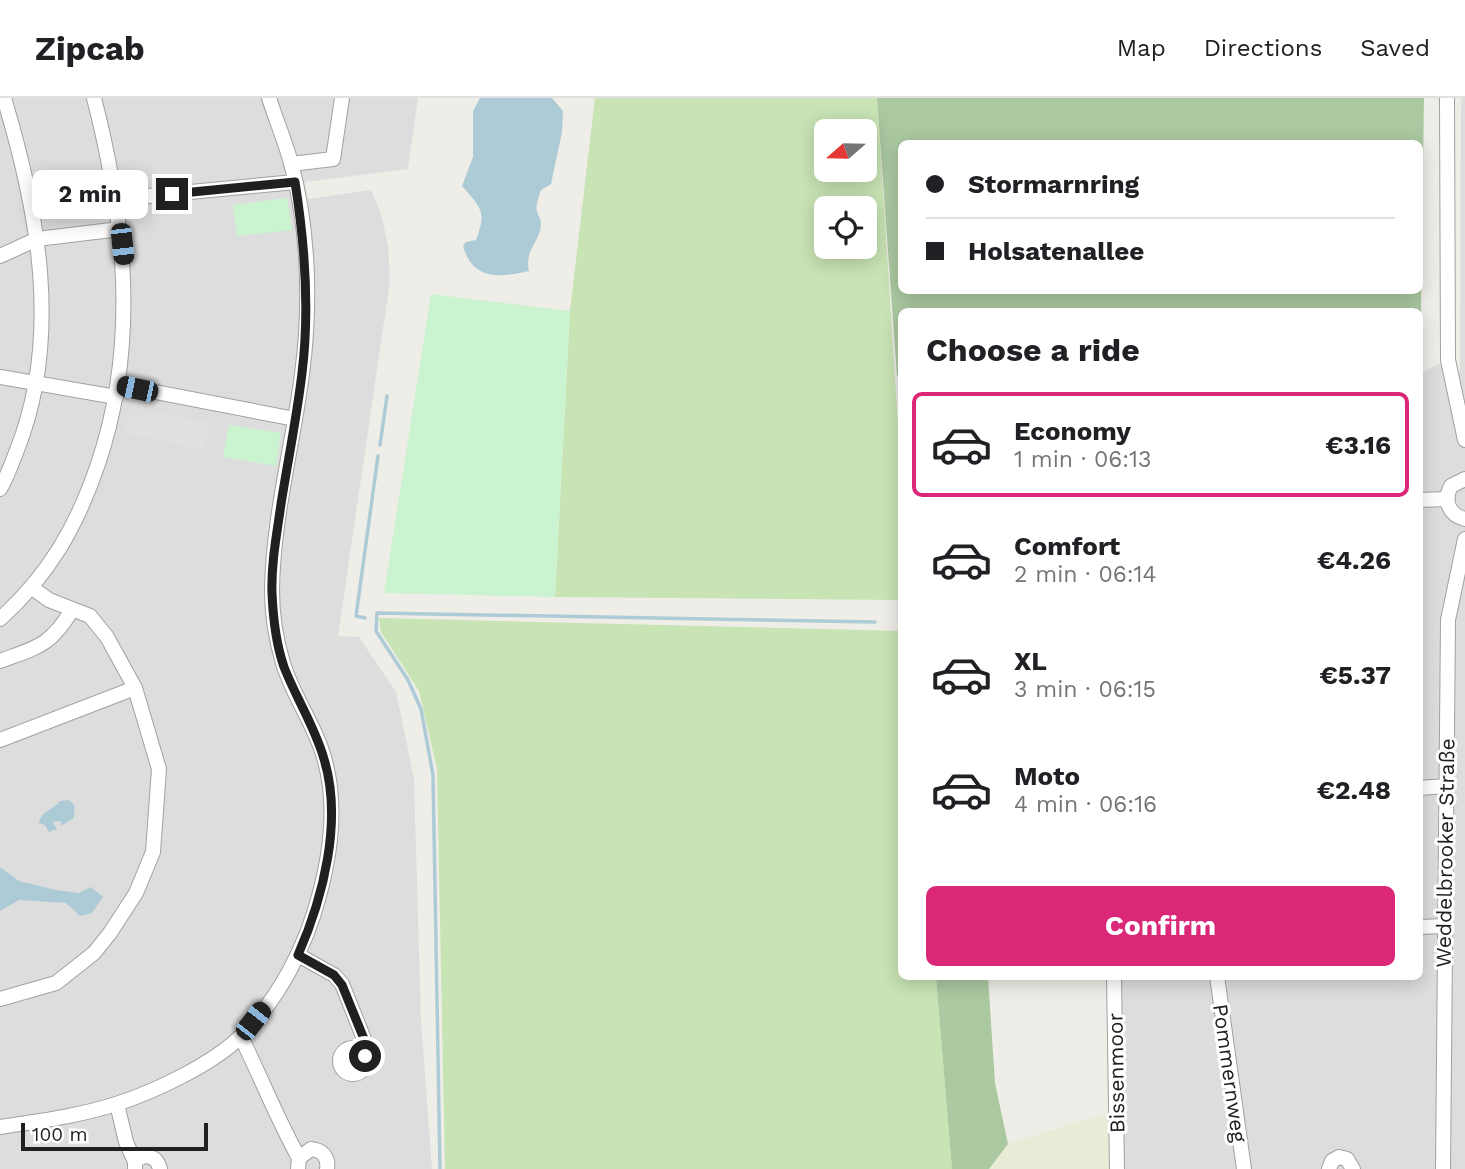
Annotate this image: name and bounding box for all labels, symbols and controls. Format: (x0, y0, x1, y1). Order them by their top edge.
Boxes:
text: Zipcab (35, 29, 145, 68)
text: Map (1117, 34, 1166, 62)
text: Directions (1204, 34, 1322, 62)
text: Saved (1360, 34, 1430, 62)
north arrow (814, 119, 877, 182)
map controls (814, 119, 877, 259)
text: Stormarnring (968, 169, 1139, 199)
callout: 2 min (32, 170, 148, 218)
route end (156, 178, 188, 210)
text: 2 min (59, 181, 121, 208)
button: locate (814, 196, 877, 259)
car (110, 222, 135, 266)
text: Holsatenallee (968, 236, 1144, 266)
text: Choose a ride (926, 331, 1140, 369)
car (115, 374, 160, 404)
icon: car (930, 413, 993, 476)
text: Economy (1014, 416, 1131, 446)
text: €3.16 (1325, 430, 1391, 460)
text: 1 min · 06:13 (1014, 446, 1151, 473)
icon: car (930, 528, 993, 591)
text: Comfort (1014, 531, 1120, 561)
text: €4.26 (1317, 545, 1391, 575)
text: 2 min · 06:14 (1014, 561, 1157, 588)
icon: car (930, 643, 993, 706)
text: XL (1014, 646, 1047, 676)
text: €5.37 (1320, 660, 1391, 690)
text: 3 min · 06:15 (1014, 676, 1156, 703)
street label: Weddelbrooker Straße (1430, 738, 1460, 968)
icon: car (930, 758, 993, 821)
text: Moto (1014, 761, 1080, 791)
text: €2.48 (1317, 775, 1391, 805)
text: 4 min · 06:16 (1014, 791, 1157, 818)
button: Confirm (926, 886, 1395, 966)
car (232, 998, 275, 1044)
street label: Pommernweg (1208, 1002, 1252, 1145)
street label: Bissenmoor (1102, 1012, 1130, 1133)
route start (349, 1040, 381, 1072)
scale bar (21, 1120, 208, 1152)
text: 100 m (32, 1123, 88, 1146)

